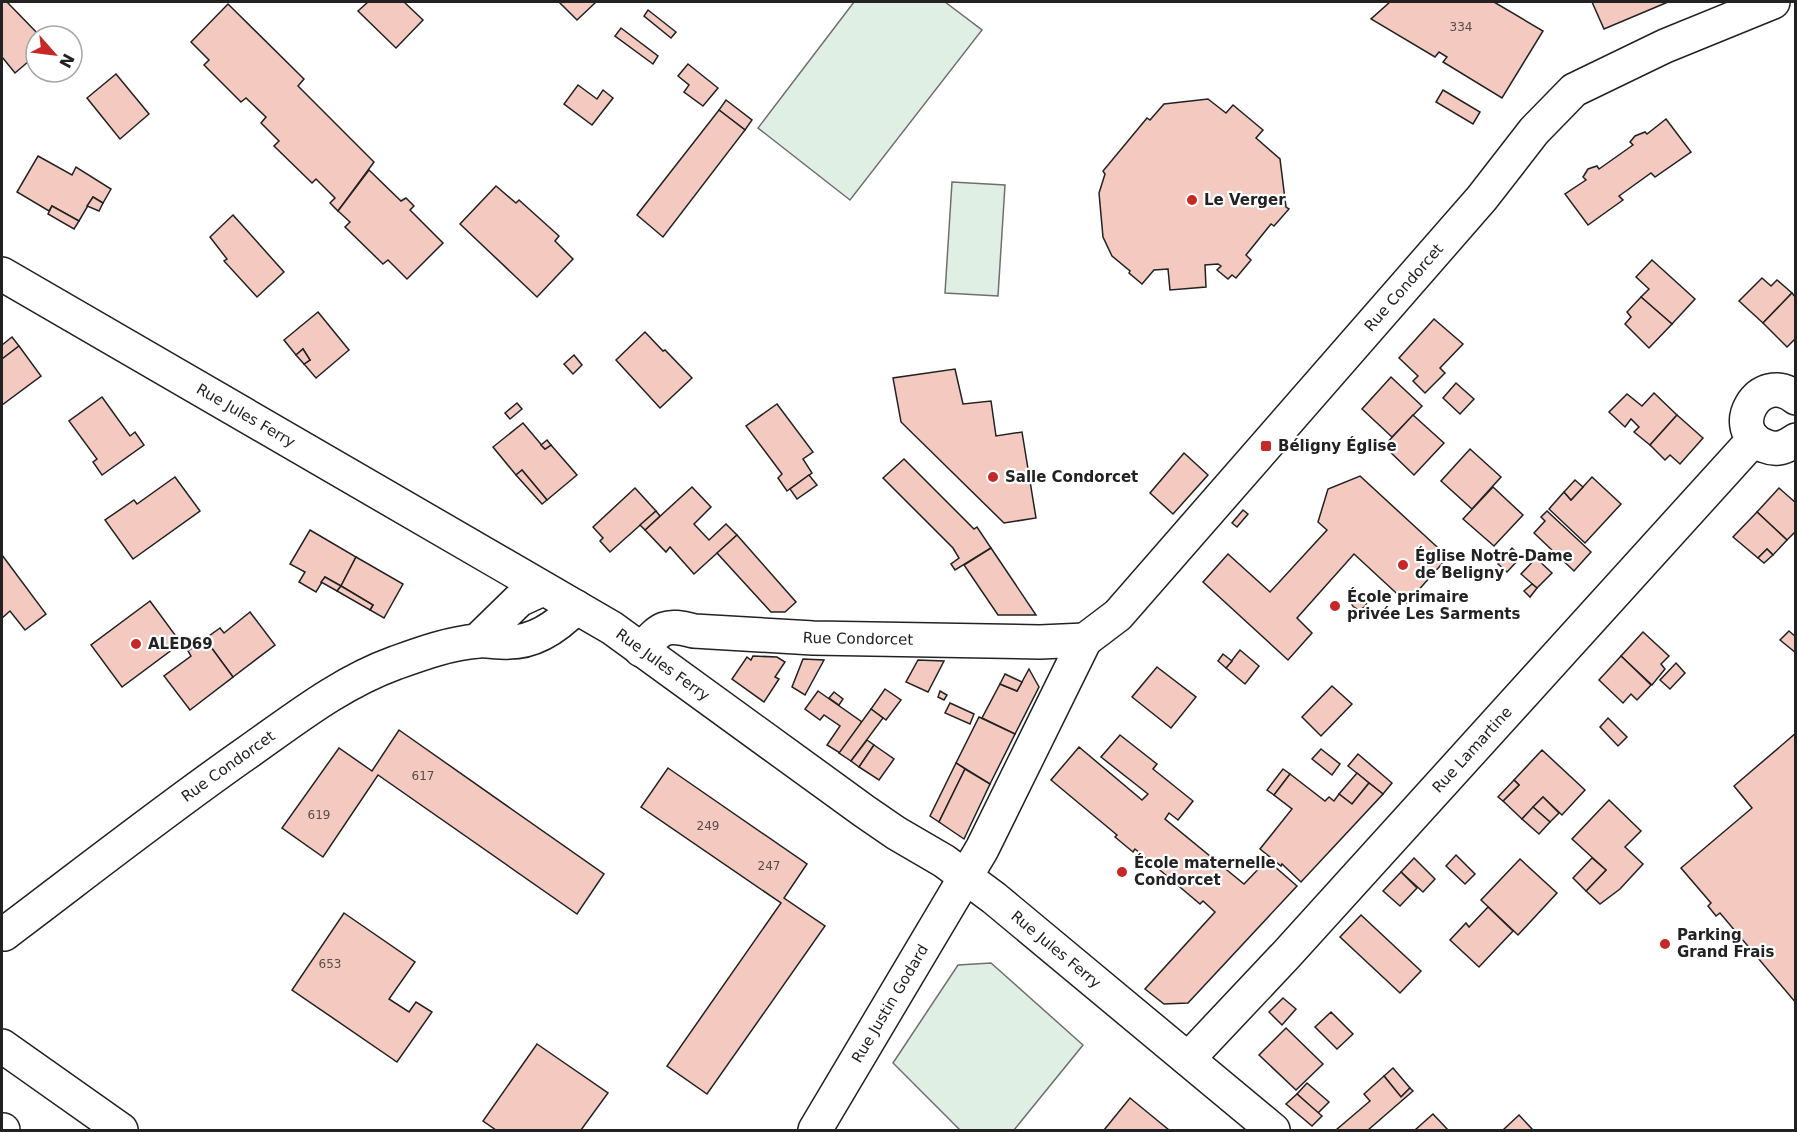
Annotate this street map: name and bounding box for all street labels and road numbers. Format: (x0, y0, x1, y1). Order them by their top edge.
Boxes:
street label: Rue Condorcet (1361, 240, 1447, 335)
street label: Rue Jules Ferry (193, 380, 299, 451)
street label: Rue Jules Ferry (612, 625, 713, 705)
street label: Rue Condorcet (802, 628, 913, 649)
street label: Rue Lamartine (1429, 703, 1516, 796)
street label: Rue Condorcet (178, 727, 278, 806)
street label: Rue Jules Ferry (1008, 907, 1105, 992)
street label: Rue Justin Godard (848, 941, 932, 1066)

